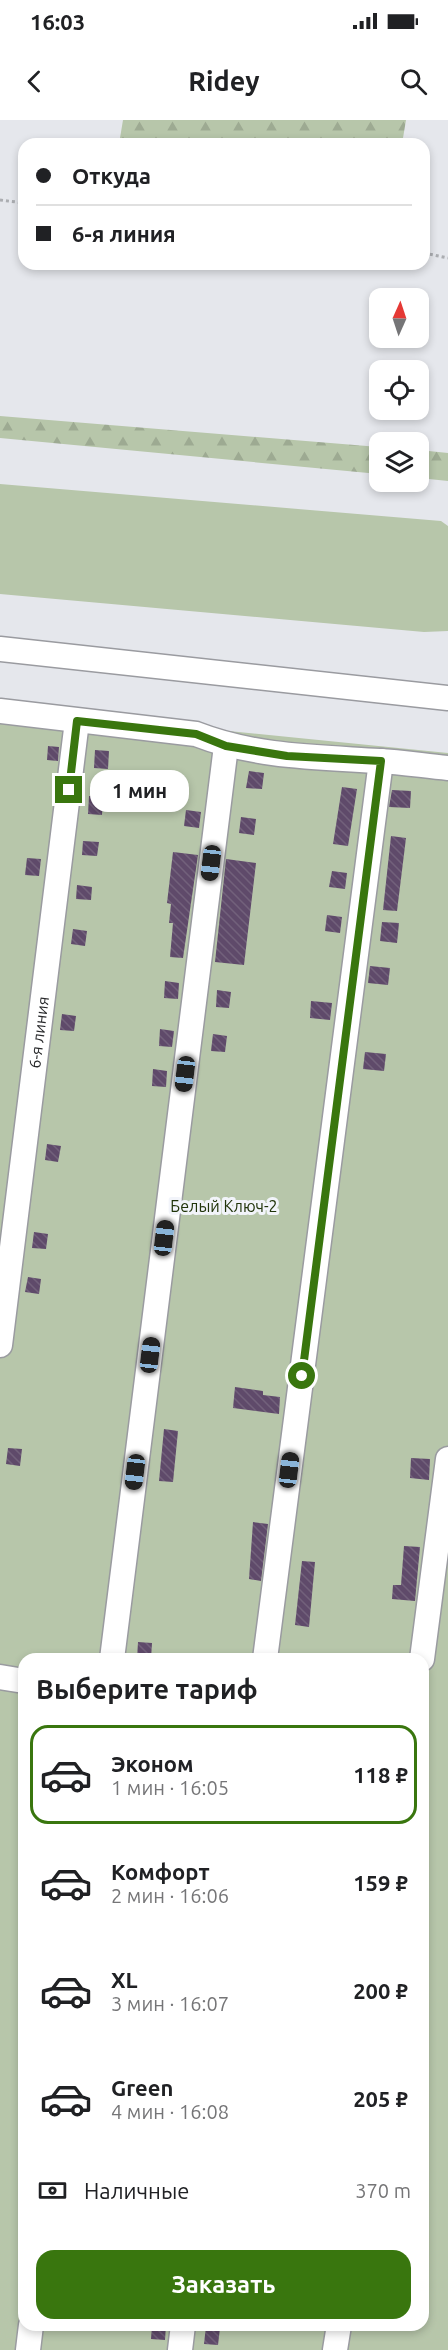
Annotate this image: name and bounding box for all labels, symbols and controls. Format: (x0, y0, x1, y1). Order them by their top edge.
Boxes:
text: 16:03 (30, 9, 85, 34)
icon: back (18, 65, 51, 98)
icon: search (397, 65, 430, 98)
text: Ridey (188, 66, 260, 96)
text: Откуда (72, 163, 151, 188)
text: 6-я линия (72, 221, 176, 246)
north arrow (369, 288, 429, 348)
map controls (369, 288, 429, 492)
button: locate (369, 360, 429, 420)
button: layers (369, 432, 429, 492)
callout: 1 мин (90, 769, 189, 811)
route end (55, 776, 82, 803)
text: 1 мин (112, 779, 167, 802)
car (200, 844, 222, 882)
street label: 6-я линия (25, 995, 52, 1069)
car (174, 1055, 196, 1093)
park label: Белый Ключ-2 (170, 1197, 278, 1215)
car (153, 1219, 175, 1257)
car (139, 1336, 161, 1374)
route start (288, 1362, 315, 1389)
car (278, 1451, 300, 1489)
car (124, 1453, 146, 1491)
text: Выберите тариф (36, 1674, 258, 1704)
icon: car (39, 1748, 93, 1802)
text: Эконом (111, 1751, 193, 1776)
text: 118 ₽ (353, 1762, 408, 1787)
text: 1 мин · 16:05 (111, 1776, 229, 1799)
icon: car (39, 1856, 93, 1910)
text: Комфорт (111, 1859, 210, 1884)
text: 159 ₽ (353, 1870, 408, 1895)
text: 2 мин · 16:06 (111, 1884, 229, 1907)
icon: car (39, 1964, 93, 2018)
text: XL (111, 1967, 138, 1992)
text: 200 ₽ (353, 1978, 408, 2003)
text: 3 мин · 16:07 (111, 1992, 229, 2015)
icon: car (39, 2072, 93, 2126)
text: Green (111, 2075, 173, 2100)
text: 205 ₽ (353, 2086, 408, 2111)
text: 4 мин · 16:08 (111, 2100, 229, 2123)
icon: cash (36, 2174, 69, 2207)
text: Наличные (84, 2178, 189, 2203)
text: 370 m (355, 2179, 411, 2202)
button: Заказать (36, 2250, 411, 2319)

